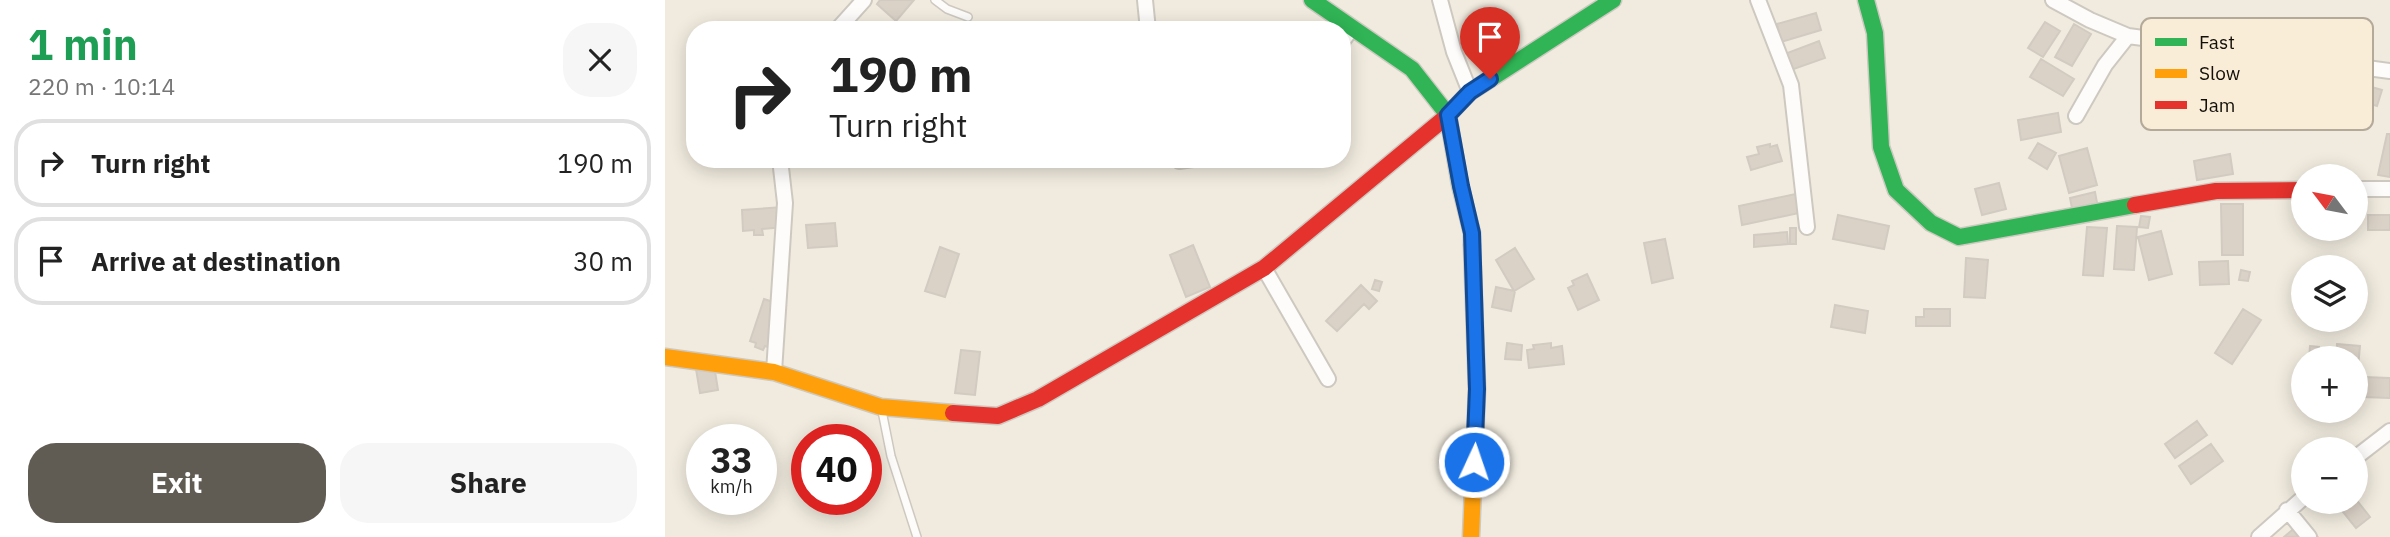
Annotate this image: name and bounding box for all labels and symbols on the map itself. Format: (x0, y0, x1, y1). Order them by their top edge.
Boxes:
pin (1460, 7, 1520, 79)
legend (2141, 18, 2373, 130)
text: Fast (2199, 30, 2235, 54)
text: Slow (2199, 61, 2240, 85)
text: Jam (2199, 93, 2235, 117)
north arrow (2291, 164, 2368, 242)
speed limit sign: 40 (791, 424, 882, 515)
position arrow (1437, 425, 1511, 499)

